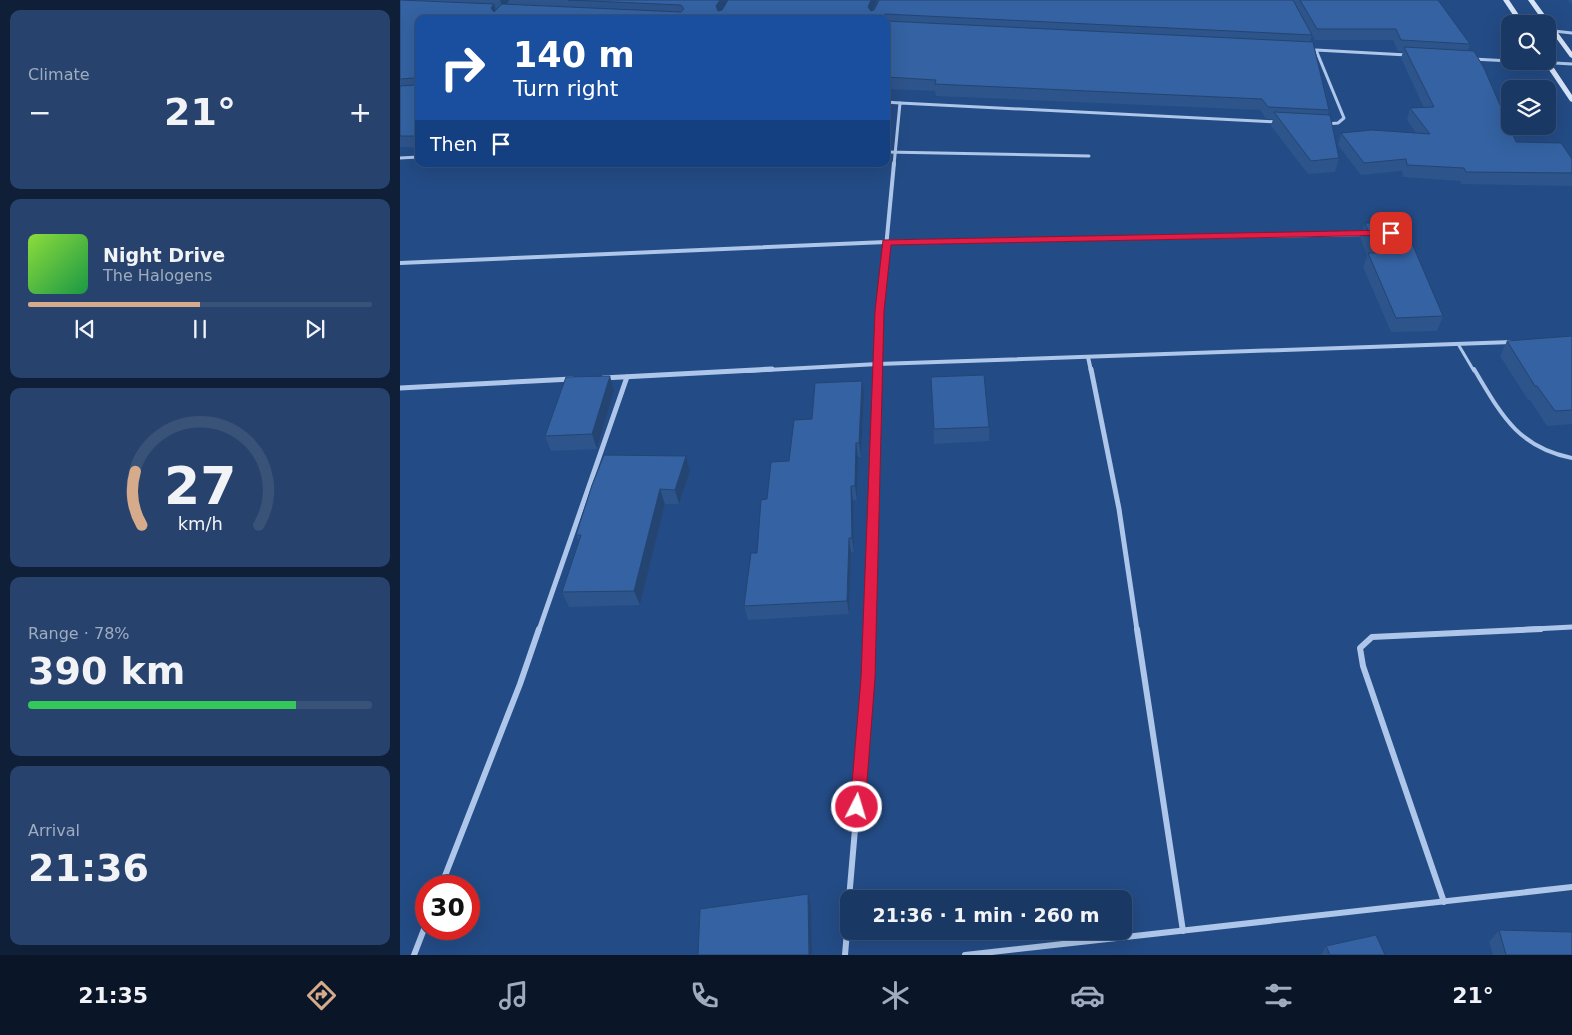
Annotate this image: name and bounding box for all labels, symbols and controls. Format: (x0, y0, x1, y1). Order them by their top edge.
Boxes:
map controls (1501, 15, 1556, 135)
button: search (1501, 15, 1556, 70)
icon: right (430, 35, 495, 100)
text: 140 m (513, 35, 635, 75)
text: Climate (28, 65, 90, 84)
text: Turn right (513, 76, 618, 101)
button: layers (1501, 80, 1556, 135)
text: 21° (164, 90, 236, 134)
text: − (28, 96, 51, 129)
text: + (349, 96, 372, 129)
icon: arrive (487, 130, 515, 158)
text: Then (430, 133, 477, 155)
pin (1370, 212, 1412, 254)
icon: arrive (1377, 219, 1405, 247)
text: Night Drive (103, 244, 225, 266)
text: The Halogens (103, 266, 212, 285)
icon: previous (71, 315, 99, 343)
icon: pause (186, 315, 214, 343)
icon: next (301, 315, 329, 343)
text: 27 (164, 456, 236, 516)
text: km/h (177, 513, 223, 534)
text: Range · 78% (28, 624, 130, 643)
text: 390 km (28, 649, 185, 693)
position arrow (830, 780, 882, 832)
text: Arrival (28, 821, 80, 840)
text: 21:36 (28, 846, 149, 890)
speed limit sign: 30 (415, 875, 480, 940)
text: 21:36 · 1 min · 260 m (872, 904, 1100, 926)
icon: directions (304, 978, 339, 1013)
icon: music (496, 978, 531, 1013)
icon: phone (687, 978, 722, 1013)
icon: climate (878, 978, 913, 1013)
icon: car (1070, 978, 1105, 1013)
icon: filters (1261, 978, 1296, 1013)
text: 21:35 (78, 983, 148, 1008)
text: 21° (1452, 983, 1494, 1008)

